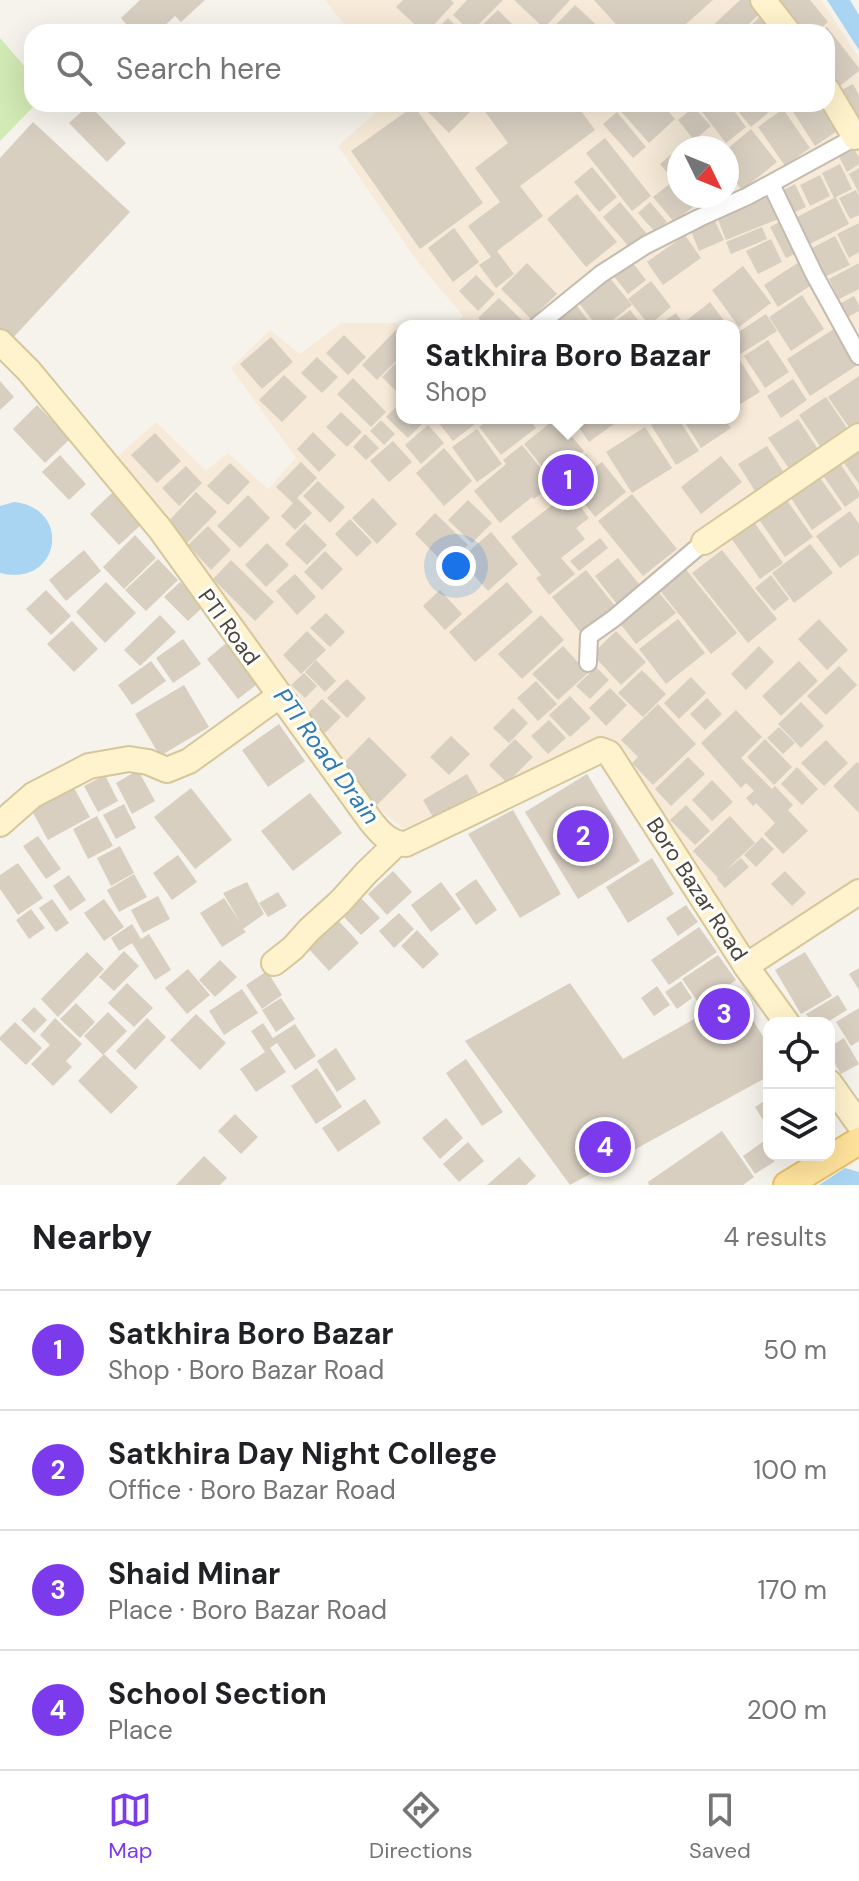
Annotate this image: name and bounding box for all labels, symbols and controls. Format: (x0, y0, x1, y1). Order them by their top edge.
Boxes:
search box (24, 24, 835, 112)
icon: search (52, 46, 96, 90)
text: Search here (116, 49, 282, 88)
north arrow (667, 136, 739, 208)
popup (396, 320, 740, 424)
text: Satkhira Boro Bazar (425, 336, 711, 375)
text: Shop (425, 375, 487, 409)
pin: 1 (542, 450, 594, 510)
your location (436, 546, 476, 586)
street label: PTI Road (192, 583, 266, 671)
water label: PTI Road Drain (267, 682, 387, 830)
pin: 2 (557, 806, 609, 866)
street label: Boro Bazar Road (640, 812, 754, 966)
pin: 3 (698, 984, 750, 1044)
map controls (763, 1017, 835, 1161)
button: locate (763, 1017, 835, 1089)
button: layers (763, 1089, 835, 1161)
pin: 4 (579, 1117, 631, 1177)
text: Nearby (32, 1215, 152, 1260)
text: 4 results (723, 1220, 827, 1254)
text: Satkhira Boro Bazar (108, 1314, 394, 1353)
text: 1 (53, 1333, 63, 1367)
text: 50 m (763, 1333, 827, 1367)
text: Shop · Boro Bazar Road (108, 1353, 384, 1387)
text: Satkhira Day Night College (108, 1434, 497, 1473)
text: 2 (50, 1453, 66, 1487)
text: 100 m (753, 1453, 827, 1487)
text: Office · Boro Bazar Road (108, 1473, 396, 1507)
text: Shaid Minar (108, 1554, 280, 1593)
text: 3 (50, 1573, 66, 1607)
text: 170 m (758, 1573, 827, 1607)
text: Place · Boro Bazar Road (108, 1593, 387, 1627)
text: School Section (108, 1674, 327, 1713)
text: 4 (50, 1693, 66, 1727)
text: 200 m (747, 1693, 827, 1727)
text: Place (108, 1713, 173, 1747)
tab: Map (108, 1788, 153, 1865)
tab: Directions (369, 1788, 473, 1865)
tab: Saved (689, 1788, 751, 1865)

